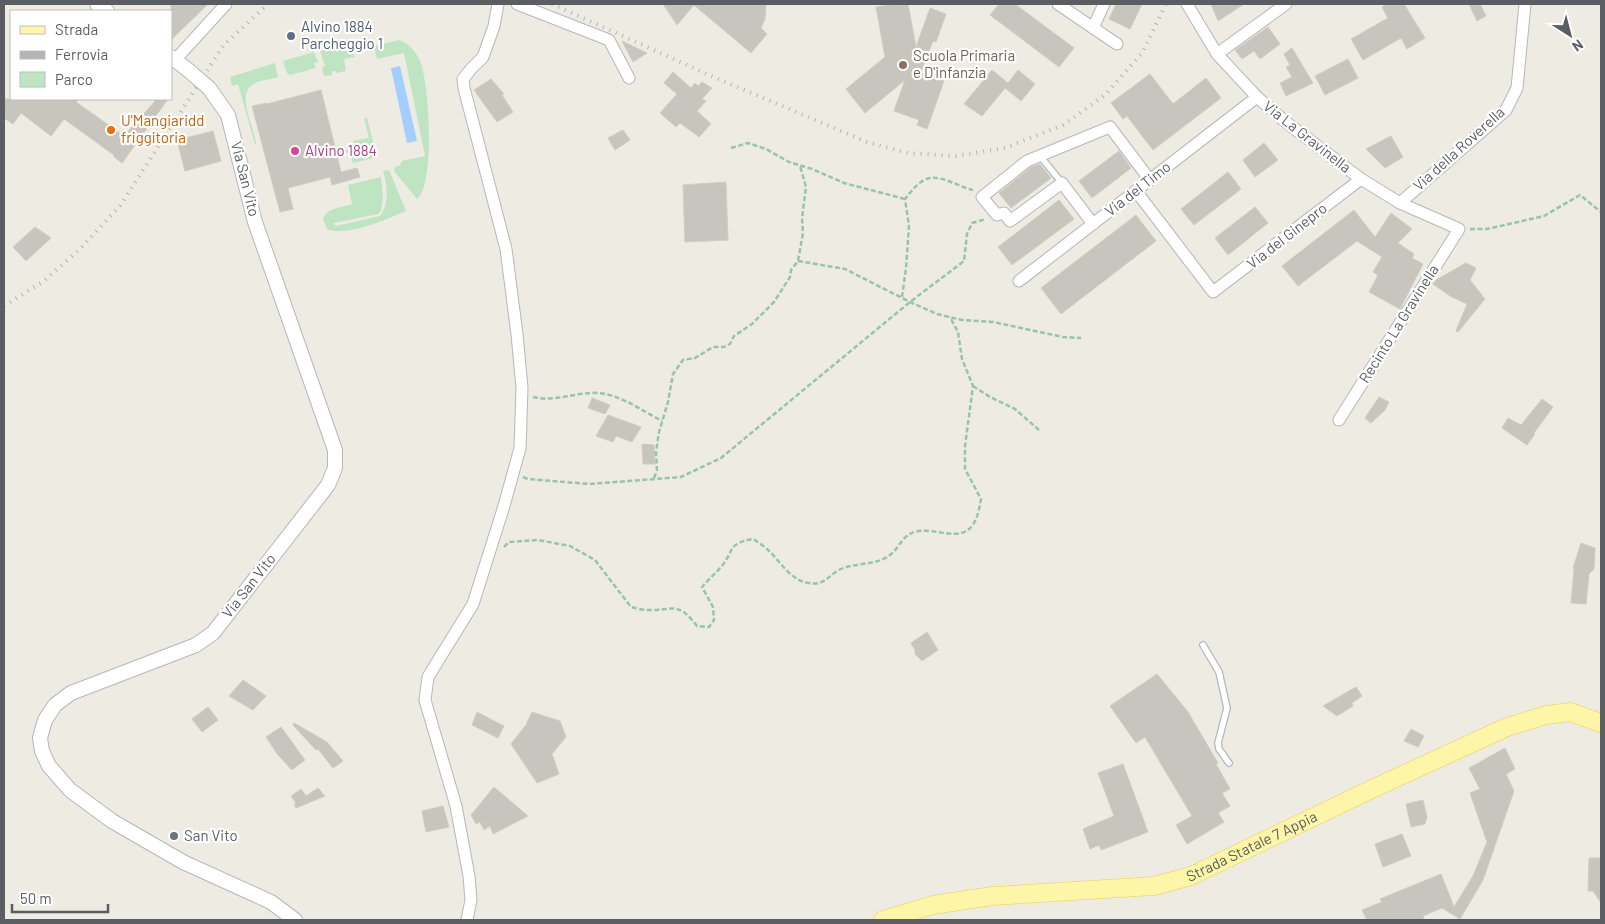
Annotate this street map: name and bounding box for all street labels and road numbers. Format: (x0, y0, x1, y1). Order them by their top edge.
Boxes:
street label: Via La Gravinella (1260, 96, 1355, 176)
street label: Via della Roverella (1409, 102, 1508, 194)
street label: Via San Vito (228, 139, 264, 218)
street label: Via del Timo (1101, 157, 1174, 219)
street label: Via del Ginepro (1243, 198, 1330, 272)
street label: Recinto La Gravinella (1354, 261, 1442, 386)
street label: Via San Vito (217, 550, 279, 621)
street label: Strada Statale 7 Appia (1183, 807, 1320, 885)

